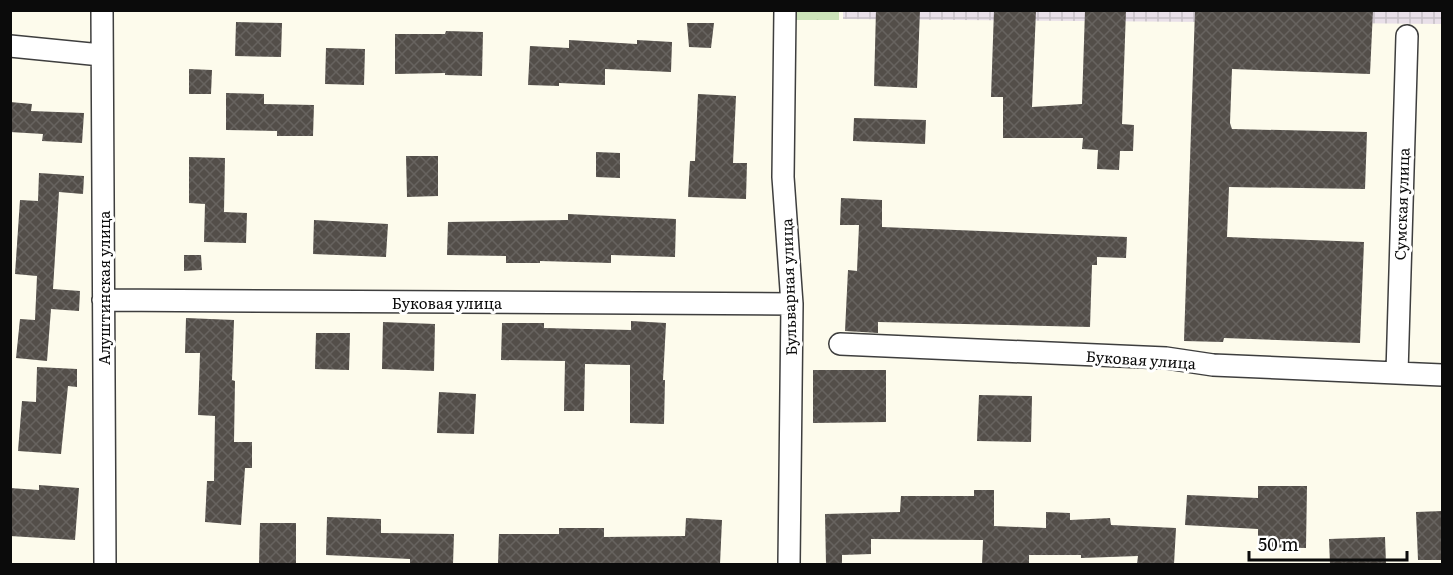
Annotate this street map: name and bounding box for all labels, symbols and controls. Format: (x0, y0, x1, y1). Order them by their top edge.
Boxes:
street label: Сумская улица (1388, 146, 1414, 261)
street label: Алуштинская улица (92, 210, 115, 365)
street label: Бульварная улица (774, 217, 802, 356)
street label: Буковая улица (392, 291, 503, 314)
street label: Буковая улица (1085, 344, 1198, 374)
scale bar (1249, 524, 1406, 562)
text: 50 m (1258, 530, 1299, 557)

